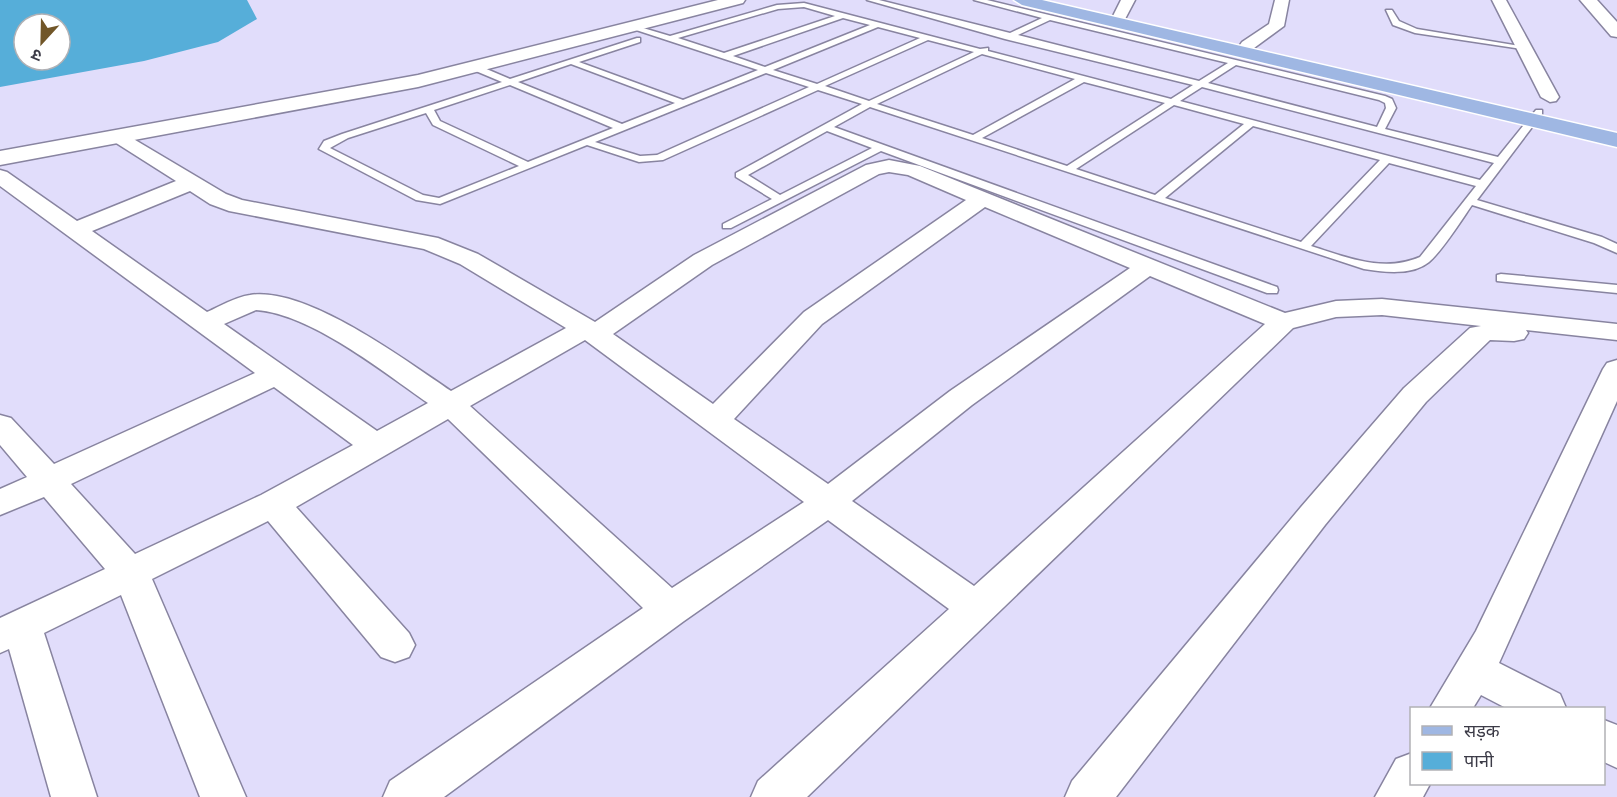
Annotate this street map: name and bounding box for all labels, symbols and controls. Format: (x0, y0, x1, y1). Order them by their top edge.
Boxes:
north arrow (12, 12, 72, 72)
text: उ (28, 45, 44, 66)
legend (1410, 707, 1605, 785)
text: सड़क (1464, 720, 1501, 742)
text: पानी (1464, 750, 1494, 772)

